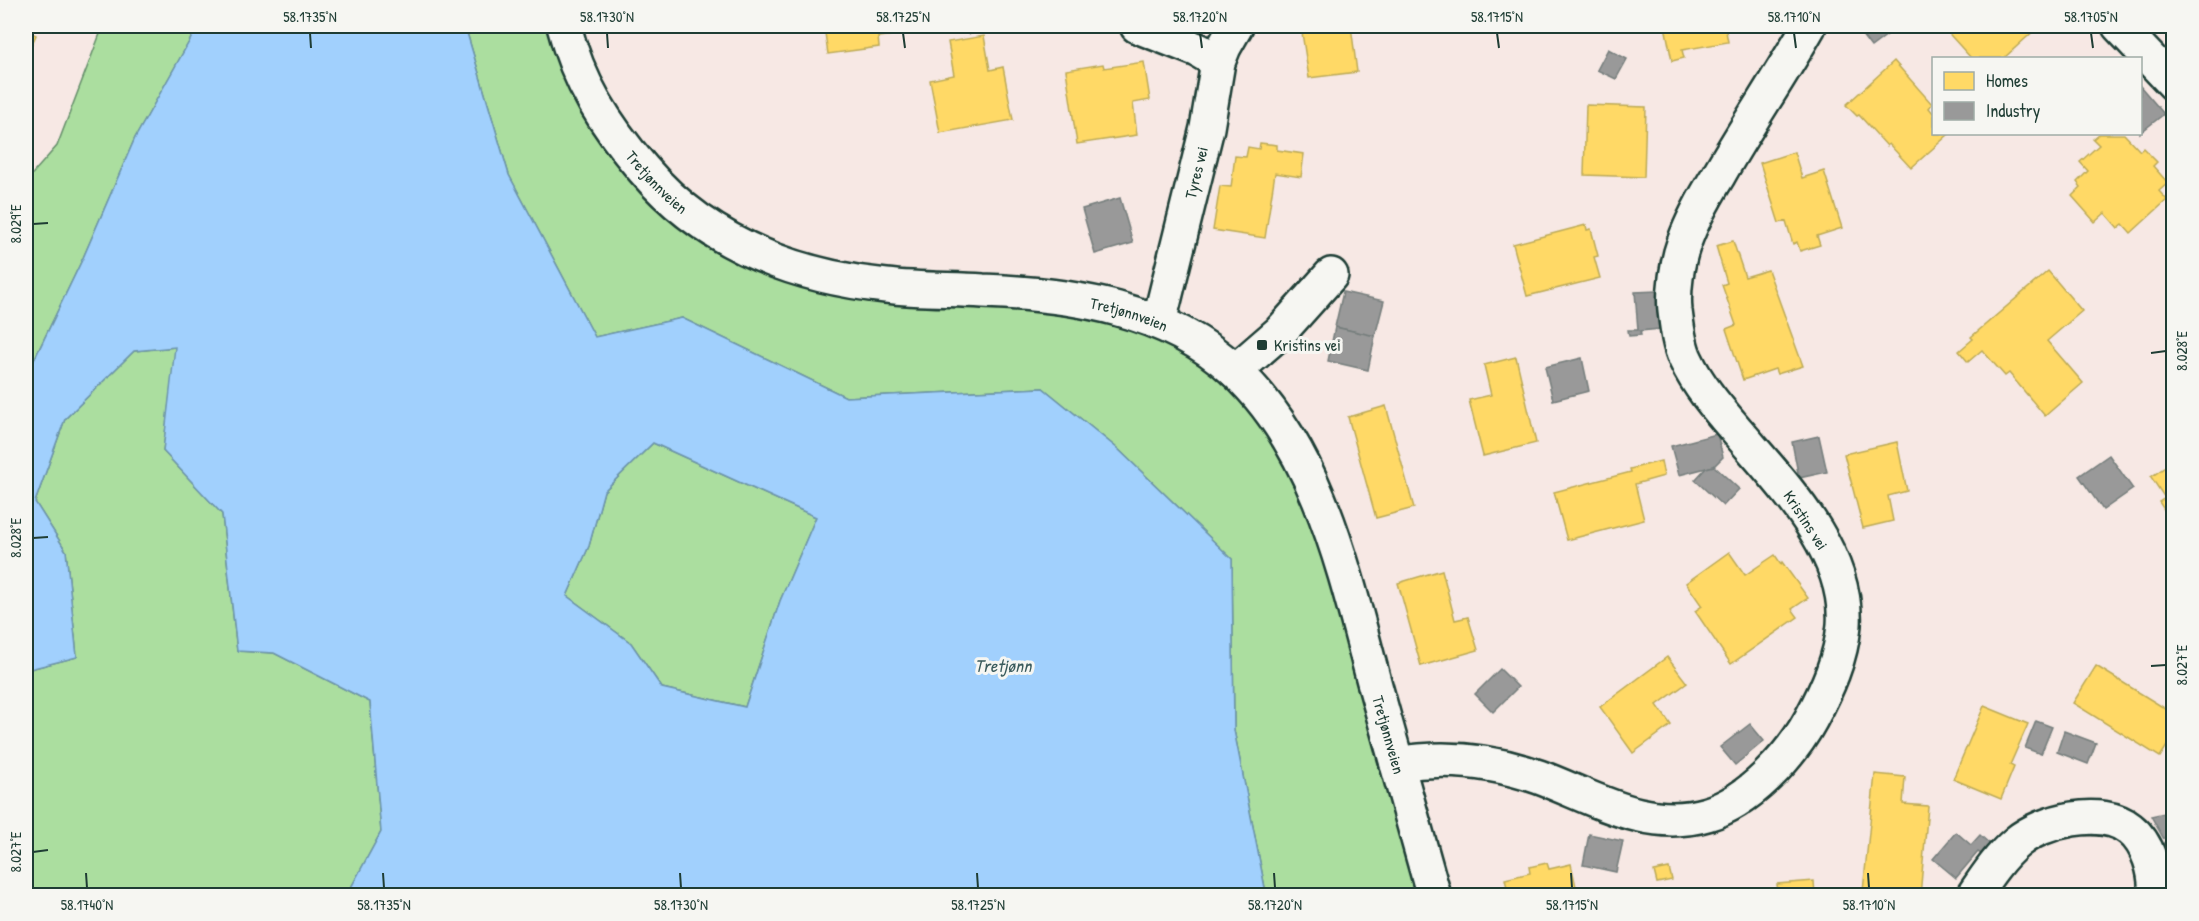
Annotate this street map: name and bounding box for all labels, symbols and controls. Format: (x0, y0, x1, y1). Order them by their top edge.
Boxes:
text: 58.1735°N (283, 6, 337, 27)
text: 58.1730°N (580, 6, 634, 27)
text: 58.1725°N (876, 6, 930, 27)
text: 58.1720°N (1173, 6, 1227, 27)
text: 58.1715°N (1471, 6, 1523, 27)
text: 58.1710°N (1768, 6, 1820, 27)
text: 58.1705°N (2064, 6, 2118, 27)
legend (1932, 57, 2142, 135)
text: Homes (1986, 68, 2028, 93)
text: Industry (1986, 98, 2041, 123)
street label: Tyres vei (1179, 144, 1213, 201)
street label: Tretjønnveien (621, 146, 692, 219)
text: 8.029°E (5, 204, 26, 244)
street label: Tretjønnveien (1088, 292, 1171, 336)
text: 8.028°E (2171, 331, 2192, 371)
place label: Kristins vei (1274, 334, 1341, 356)
marker: Kristins vei (1255, 338, 1269, 352)
street label: Kristins vei (1779, 486, 1833, 554)
text: 8.028°E (5, 518, 26, 558)
text: 8.027°E (2171, 644, 2192, 685)
water label: Tretjønn (975, 653, 1033, 678)
street label: Tretjønnveien (1367, 693, 1410, 776)
text: 8.027°E (5, 831, 26, 872)
text: 58.1740°N (61, 894, 113, 915)
text: 58.1735°N (357, 894, 411, 915)
text: 58.1730°N (654, 894, 708, 915)
text: 58.1725°N (951, 894, 1005, 915)
text: 58.1720°N (1248, 894, 1302, 915)
text: 58.1715°N (1546, 894, 1598, 915)
text: 58.1710°N (1843, 894, 1895, 915)

